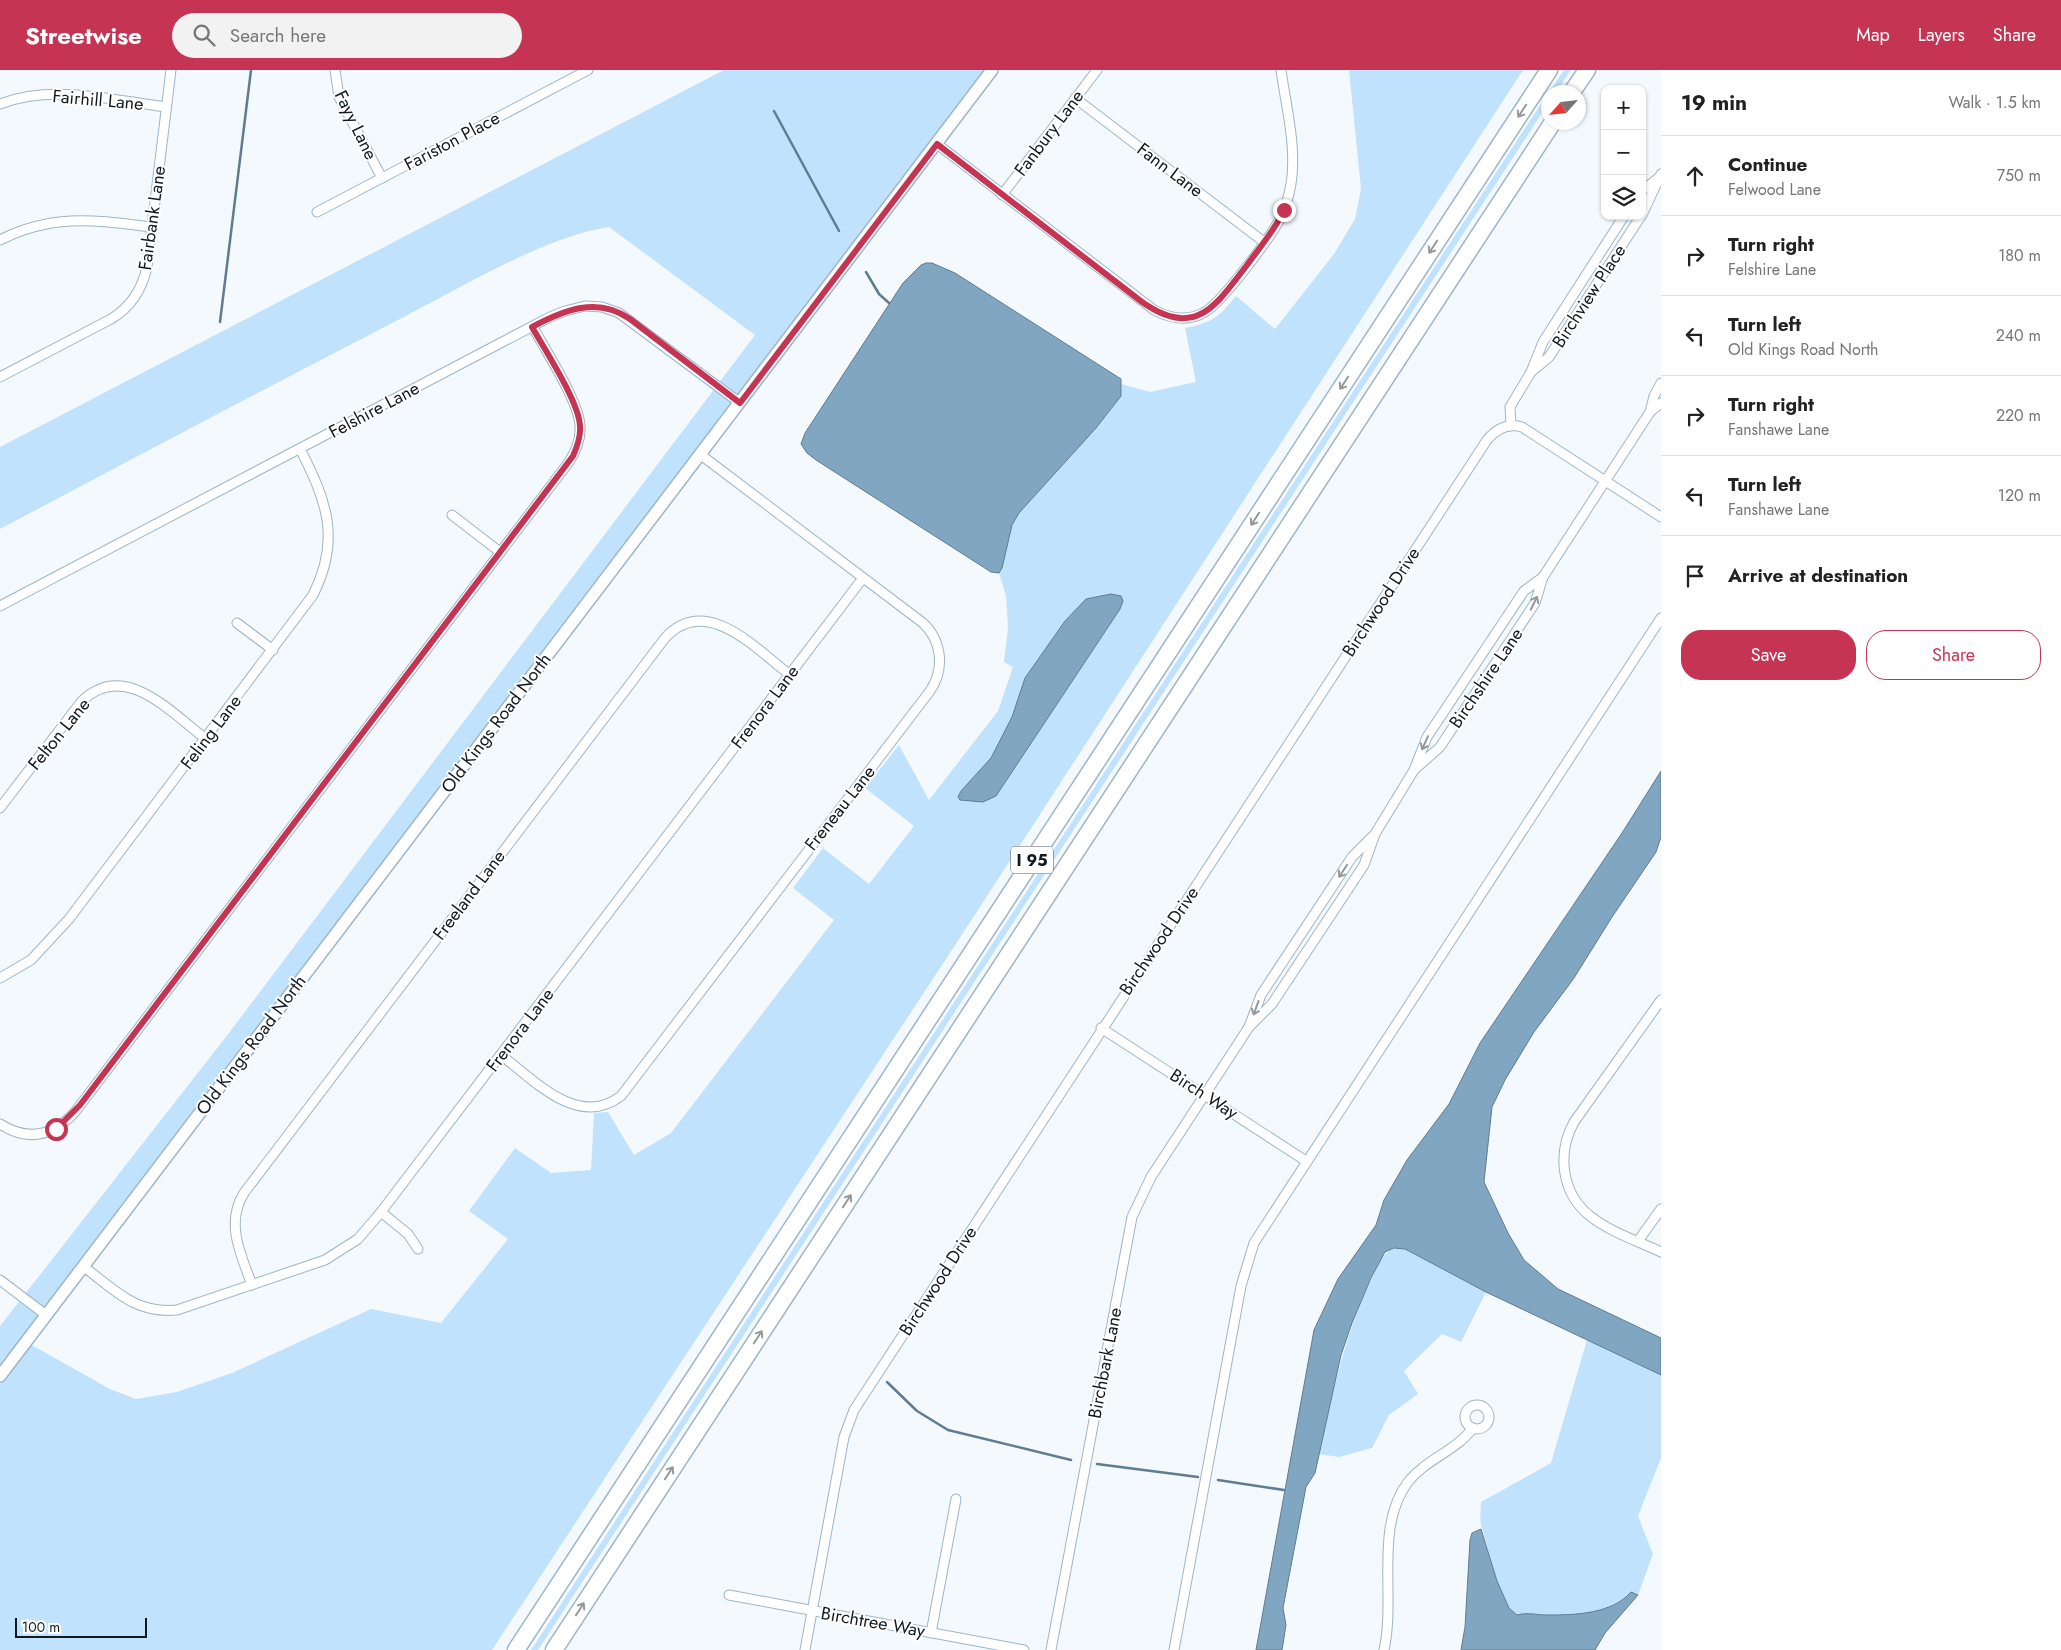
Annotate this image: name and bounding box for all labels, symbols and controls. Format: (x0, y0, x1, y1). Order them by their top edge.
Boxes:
search box (172, 13, 522, 58)
text: Streetwise (25, 18, 142, 53)
icon: search (190, 21, 218, 49)
text: Search here (230, 22, 326, 49)
text: Map (1856, 22, 1890, 48)
text: Layers (1918, 22, 1965, 48)
text: Share (1993, 22, 2036, 48)
street label: Fairhill Lane (51, 83, 145, 117)
street label: Fanbury Lane (1008, 85, 1090, 181)
north arrow (1541, 85, 1586, 130)
map controls (1601, 85, 1646, 220)
button: + (1601, 85, 1646, 130)
street label: Fayy Lane (328, 86, 384, 164)
text: 19 min (1681, 88, 1747, 118)
text: Walk · 1.5 km (1949, 91, 2041, 114)
one-way arrow (1517, 103, 1527, 117)
street label: Fariston Place (400, 105, 504, 177)
button: − (1601, 130, 1646, 175)
street label: Fann Lane (1131, 136, 1209, 204)
text: Continue (1728, 151, 1807, 178)
icon: ahead (1681, 162, 1709, 190)
street label: Fairbank Lane (132, 164, 172, 272)
text: 750 m (1997, 164, 2041, 187)
button: layers (1601, 175, 1646, 220)
text: Felwood Lane (1728, 178, 1821, 201)
route end (1273, 199, 1296, 222)
text: Turn right (1728, 231, 1814, 258)
street label: Birchview Place (1546, 239, 1632, 353)
one-way arrow (1428, 240, 1438, 254)
icon: right (1681, 242, 1709, 270)
text: 180 m (1998, 244, 2041, 267)
text: Felshire Lane (1728, 258, 1816, 281)
text: Turn left (1728, 311, 1801, 338)
icon: left (1681, 322, 1709, 350)
text: 240 m (1996, 324, 2041, 347)
text: Old Kings Road North (1728, 338, 1878, 361)
street label: Felshire Lane (324, 375, 424, 445)
one-way arrow (1339, 376, 1349, 390)
text: Turn right (1728, 391, 1814, 418)
icon: right (1681, 402, 1709, 430)
text: 220 m (1996, 404, 2041, 427)
text: Fanshawe Lane (1728, 418, 1829, 441)
text: Turn left (1728, 471, 1801, 498)
icon: left (1681, 482, 1709, 510)
text: 120 m (1998, 484, 2041, 507)
text: Fanshawe Lane (1728, 498, 1829, 521)
one-way arrow (1250, 512, 1260, 526)
street label: Birchwood Drive (1336, 542, 1426, 662)
icon: arrive (1681, 562, 1709, 590)
text: Arrive at destination (1728, 562, 1908, 589)
one-way arrow (1529, 596, 1539, 611)
street label: Birchshire Lane (1443, 623, 1529, 733)
button: Save (1681, 630, 1856, 680)
button: Share (1866, 630, 2041, 680)
street label: Old Kings Road North (435, 648, 557, 798)
street label: Frenora Lane (725, 660, 805, 754)
street label: Feling Lane (174, 689, 248, 775)
street label: Felton Lane (22, 692, 96, 776)
one-way arrow (1420, 735, 1430, 750)
street label: Freneau Lane (799, 760, 881, 856)
street label: Freeland Lane (427, 845, 511, 945)
road number: I 95 (1011, 846, 1053, 874)
one-way arrow (1338, 863, 1348, 877)
street label: Birchwood Drive (1113, 882, 1205, 1000)
street label: Old Kings Road North (190, 970, 312, 1120)
street label: Frenora Lane (480, 983, 560, 1077)
one-way arrow (1251, 1000, 1260, 1015)
street label: Birch Way (1165, 1062, 1243, 1126)
route start (45, 1118, 68, 1141)
one-way arrow (842, 1195, 852, 1209)
street label: Birchwood Drive (893, 1221, 983, 1341)
street label: Birchbark Lane (1081, 1305, 1129, 1421)
one-way arrow (753, 1331, 763, 1345)
one-way arrow (664, 1467, 674, 1481)
street label: Birchtree Way (819, 1600, 927, 1644)
one-way arrow (575, 1603, 585, 1617)
scale bar (15, 1615, 148, 1638)
text: 100 m (22, 1617, 60, 1637)

